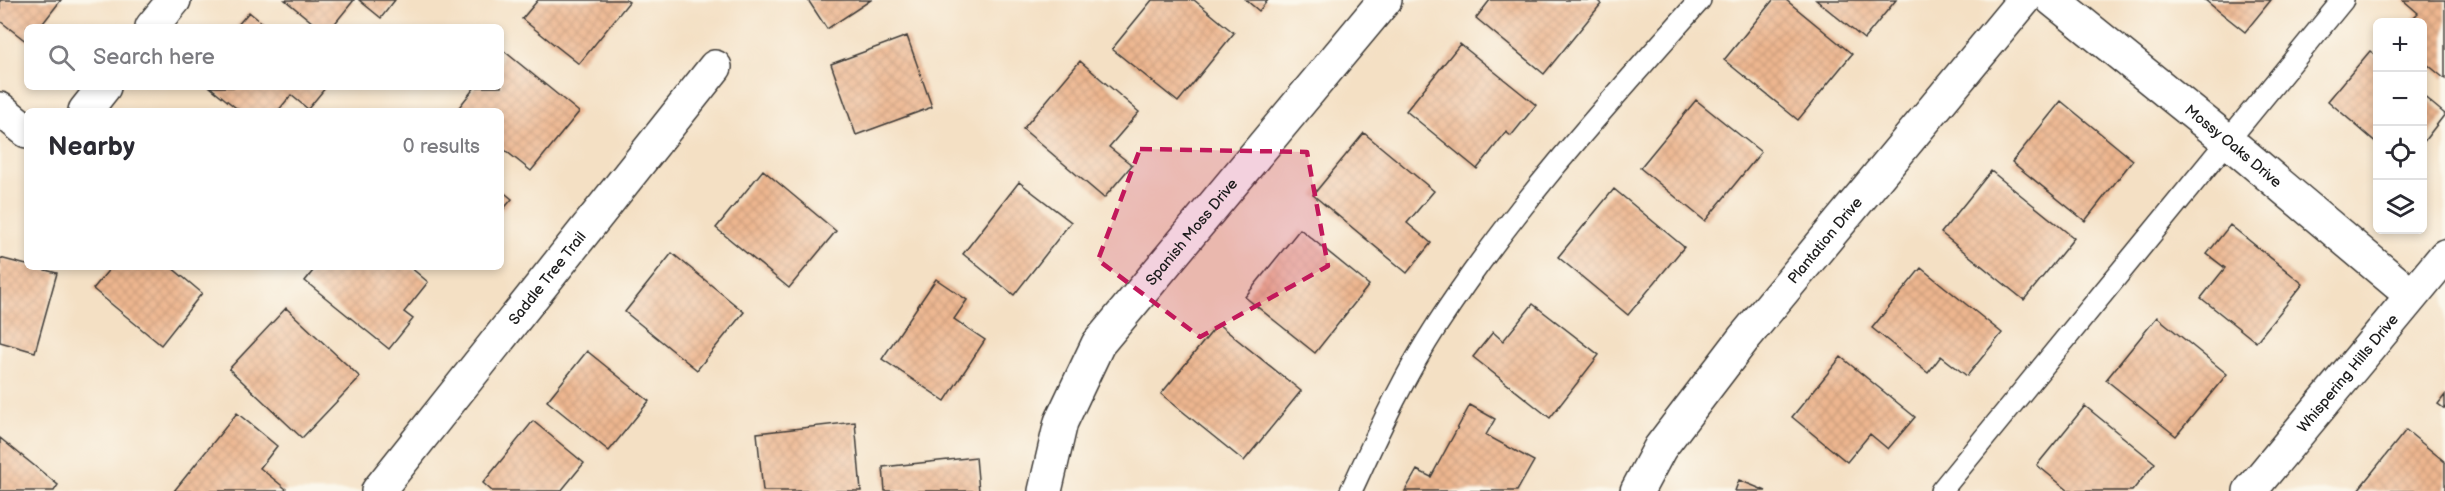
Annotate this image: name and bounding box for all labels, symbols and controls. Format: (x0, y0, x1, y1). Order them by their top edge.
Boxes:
map controls (2373, 18, 2427, 234)
button: + (2373, 18, 2427, 72)
search box (24, 24, 504, 90)
icon: search (45, 41, 78, 74)
text: Search here (93, 44, 215, 71)
button: − (2373, 72, 2427, 126)
street label: Mossy Oaks Drive (2181, 100, 2286, 192)
button: locate (2373, 126, 2427, 180)
text: Nearby (48, 132, 135, 163)
text: 0 results (403, 135, 480, 159)
street label: Spanish Moss Drive (1141, 174, 1242, 289)
button: layers (2373, 180, 2427, 234)
street label: Plantation Drive (1784, 193, 1866, 288)
street label: Saddle Tree Trail (504, 227, 590, 329)
street label: Whispering Hills Drive (2293, 310, 2402, 436)

